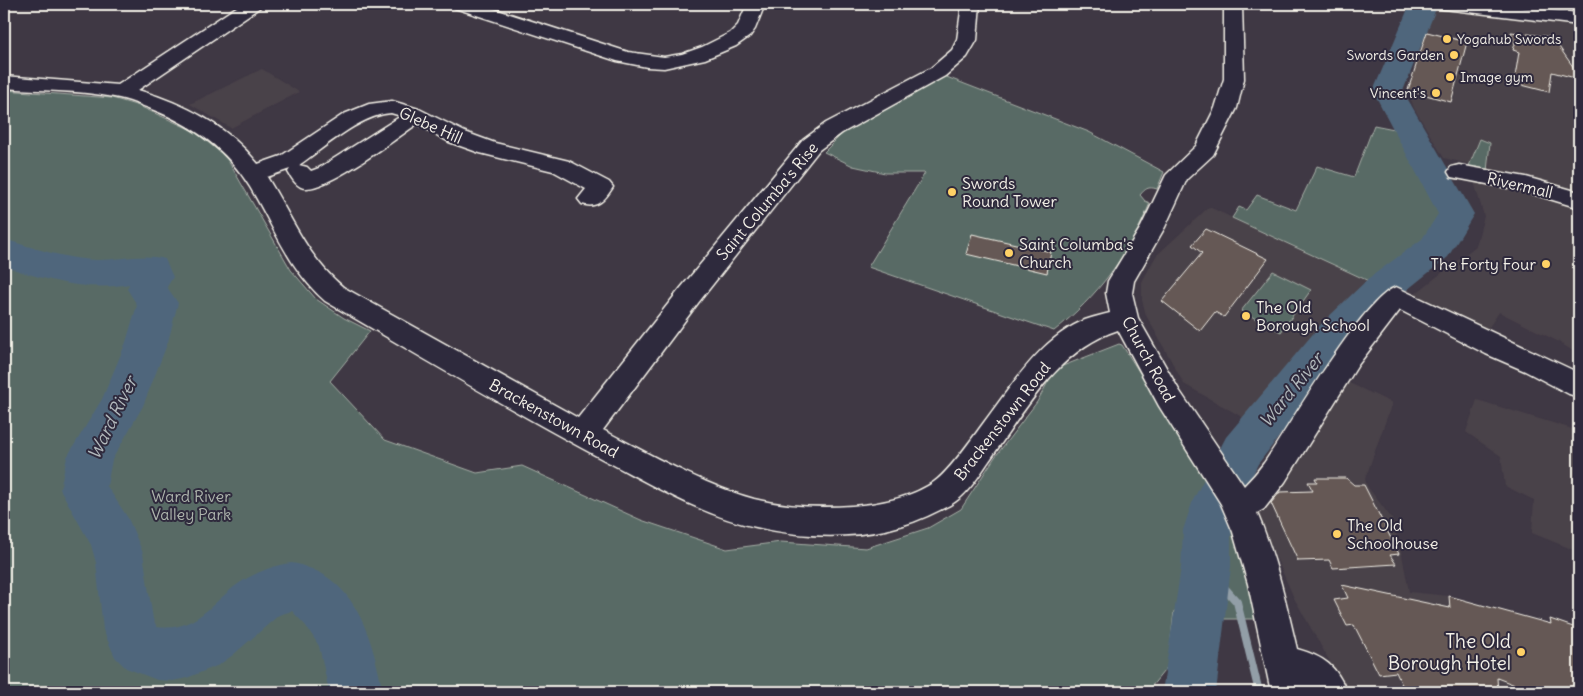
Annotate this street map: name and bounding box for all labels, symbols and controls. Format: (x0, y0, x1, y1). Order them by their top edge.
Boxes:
place label: Yogahub Swords (1457, 30, 1561, 48)
marker: Yogahub Swords (1441, 33, 1453, 45)
place label: Swords Garden (1347, 46, 1444, 64)
marker: Swords Garden (1448, 49, 1460, 61)
place label: Image gym (1460, 68, 1533, 86)
marker: Image gym (1444, 71, 1456, 83)
place label: Vincent's (1370, 84, 1426, 102)
marker: Vincent's (1430, 87, 1442, 99)
street label: Glebe Hill (396, 102, 466, 148)
street label: Saint Columba's Rise (712, 138, 822, 264)
street label: Rivermall (1485, 168, 1555, 202)
place label: Swords Round Tower (962, 173, 1057, 211)
marker: Swords Round Tower (946, 186, 958, 198)
place label: Saint Columba's Church (1019, 234, 1134, 272)
marker: Saint Columba's Church (1003, 247, 1015, 259)
place label: The Forty Four (1431, 254, 1536, 274)
marker: The Forty Four (1540, 258, 1552, 270)
place label: The Old Borough School (1256, 297, 1370, 335)
marker: The Old Borough School (1240, 310, 1252, 322)
street label: Church Road (1118, 313, 1180, 405)
water label: Ward River (1254, 346, 1330, 432)
street label: Brackenstown Road (950, 358, 1054, 484)
water label: Ward River (82, 370, 143, 463)
street label: Brackenstown Road (486, 374, 622, 462)
park label: Ward River Valley Park (151, 486, 231, 524)
place label: The Old Schoolhouse (1347, 515, 1438, 553)
marker: The Old Schoolhouse (1331, 528, 1343, 540)
place label: The Old Borough Hotel (1388, 629, 1511, 675)
marker: The Old Borough Hotel (1515, 646, 1527, 658)

